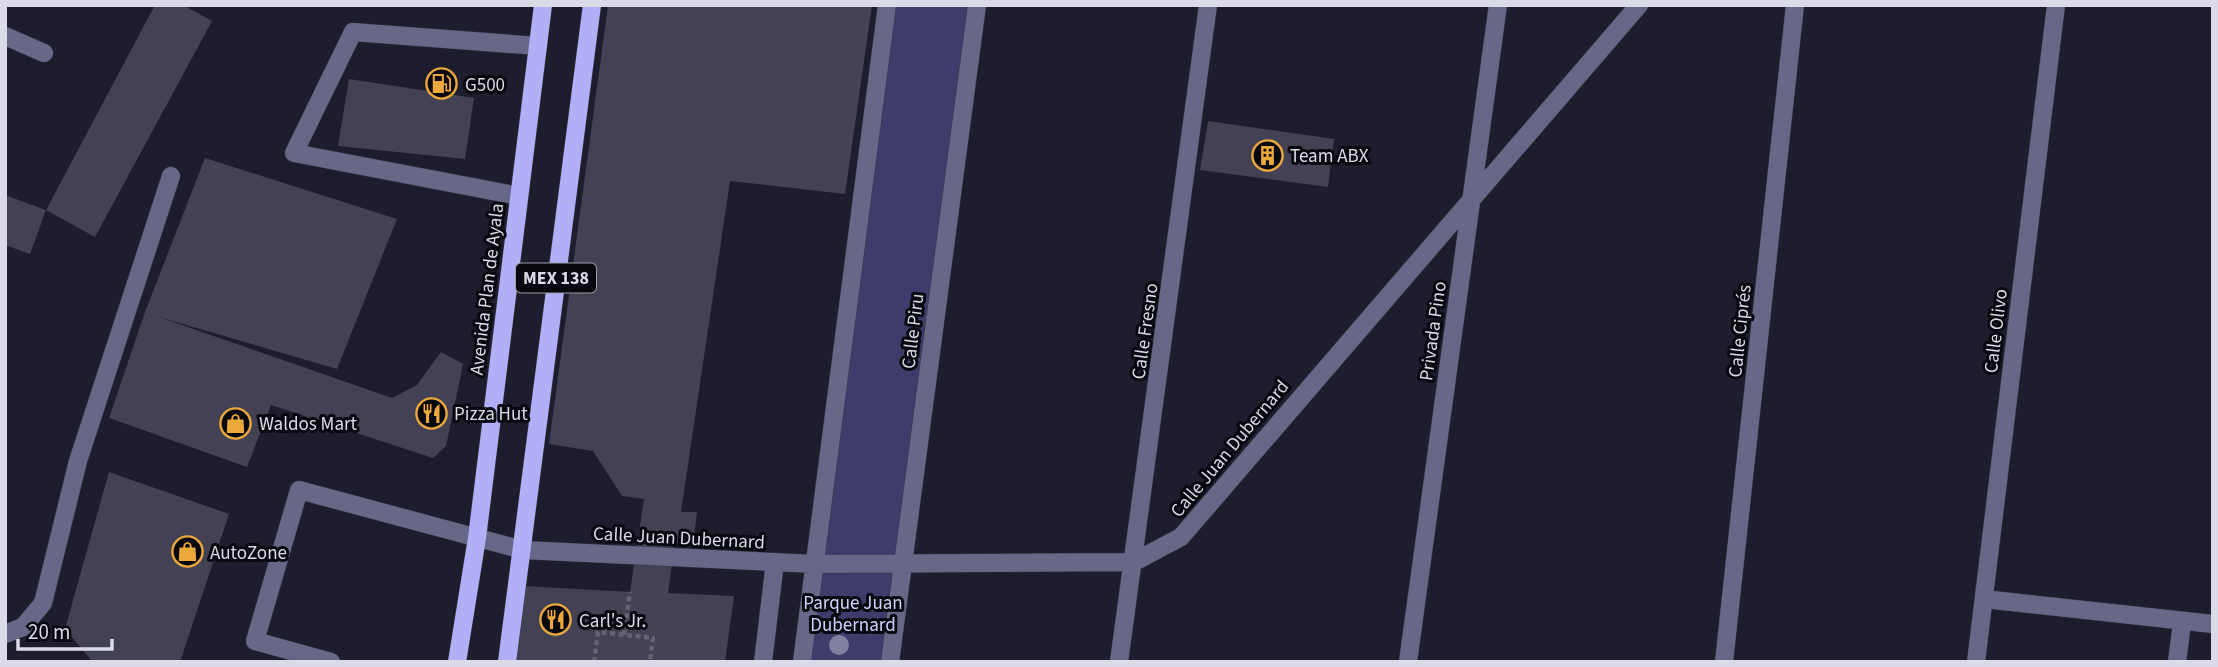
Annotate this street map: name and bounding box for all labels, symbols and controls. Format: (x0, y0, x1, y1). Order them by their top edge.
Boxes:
fuel station icon: G500 (425, 67, 459, 101)
place label: G500 (465, 72, 505, 99)
building icon: Team ABX (1250, 138, 1284, 172)
place label: Team ABX (1290, 143, 1369, 170)
street label: Avenida Plan de Ayala (464, 202, 511, 377)
road number: MEX 138 (516, 264, 596, 292)
street label: Privada Pino (1413, 280, 1454, 383)
street label: Calle Fresno (1125, 281, 1166, 381)
street label: Calle Ciprés (1722, 283, 1759, 379)
street label: Calle Olivo (1978, 288, 2015, 375)
street label: Calle Piru (895, 292, 932, 370)
street label: Calle Juan Dubernard (1165, 374, 1296, 524)
restaurant icon: Pizza Hut (414, 396, 448, 430)
place label: Pizza Hut (454, 401, 528, 428)
shop icon: Waldos Mart (219, 406, 253, 440)
place label: Waldos Mart (259, 411, 358, 438)
street label: Calle Juan Dubernard (592, 521, 766, 556)
shop icon: AutoZone (170, 535, 204, 569)
place label: AutoZone (210, 540, 287, 567)
park label: Parque Juan Dubernard (803, 590, 903, 639)
restaurant icon: Carl's Jr. (539, 603, 573, 637)
scale bar (18, 608, 112, 652)
place label: Carl's Jr. (579, 608, 646, 635)
text: 20 m (28, 617, 70, 647)

